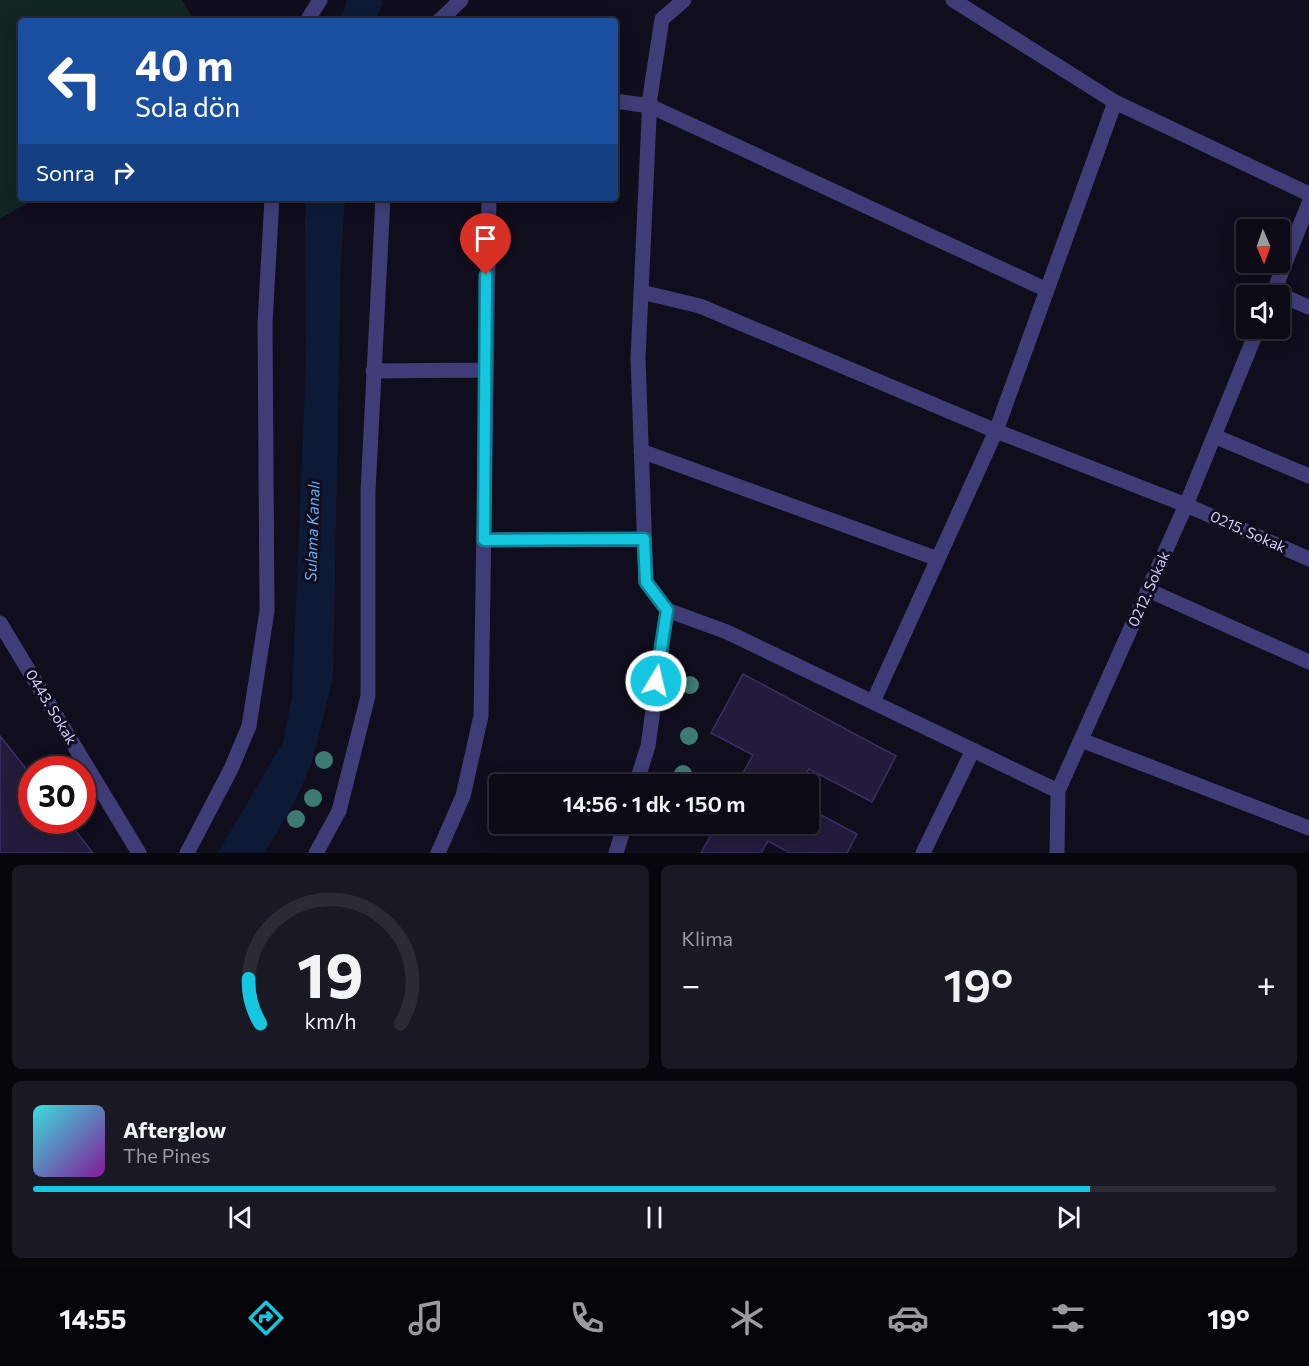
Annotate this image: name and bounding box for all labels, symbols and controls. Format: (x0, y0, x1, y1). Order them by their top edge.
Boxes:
text: 40 m (135, 38, 233, 90)
icon: left (36, 42, 114, 120)
text: Sola dön (135, 90, 240, 123)
icon: right (107, 156, 140, 189)
text: Sonra (36, 159, 95, 186)
pin (460, 213, 511, 275)
north arrow (1236, 219, 1290, 273)
map controls (1236, 219, 1290, 339)
icon: arrive (469, 222, 502, 255)
button: sound (1236, 285, 1290, 339)
water label: Sulama Kanalı (300, 480, 323, 582)
street label: 0215. Sokak (1208, 506, 1289, 556)
street label: 0212. Sokak (1123, 548, 1173, 629)
position arrow (624, 649, 688, 713)
street label: 0443. Sokak (22, 666, 81, 747)
speed limit sign: 30 (18, 756, 96, 834)
text: 14:56 · 1 dk · 150 m (563, 790, 745, 817)
text: Klima (682, 926, 733, 950)
text: 19 (297, 935, 364, 1011)
text: 19° (944, 956, 1013, 1011)
text: − (682, 963, 700, 1004)
text: + (1257, 963, 1276, 1004)
text: km/h (304, 1007, 356, 1033)
text: Afterglow (123, 1116, 226, 1143)
text: The Pines (123, 1143, 210, 1167)
icon: previous (224, 1201, 257, 1234)
icon: pause (638, 1201, 671, 1234)
icon: next (1052, 1201, 1085, 1234)
icon: directions (245, 1297, 287, 1339)
icon: music (405, 1297, 447, 1339)
icon: phone (566, 1297, 608, 1339)
icon: climate (726, 1297, 768, 1339)
icon: car (887, 1297, 929, 1339)
icon: filters (1047, 1297, 1089, 1339)
text: 14:55 (59, 1302, 127, 1335)
text: 19° (1207, 1302, 1250, 1335)

